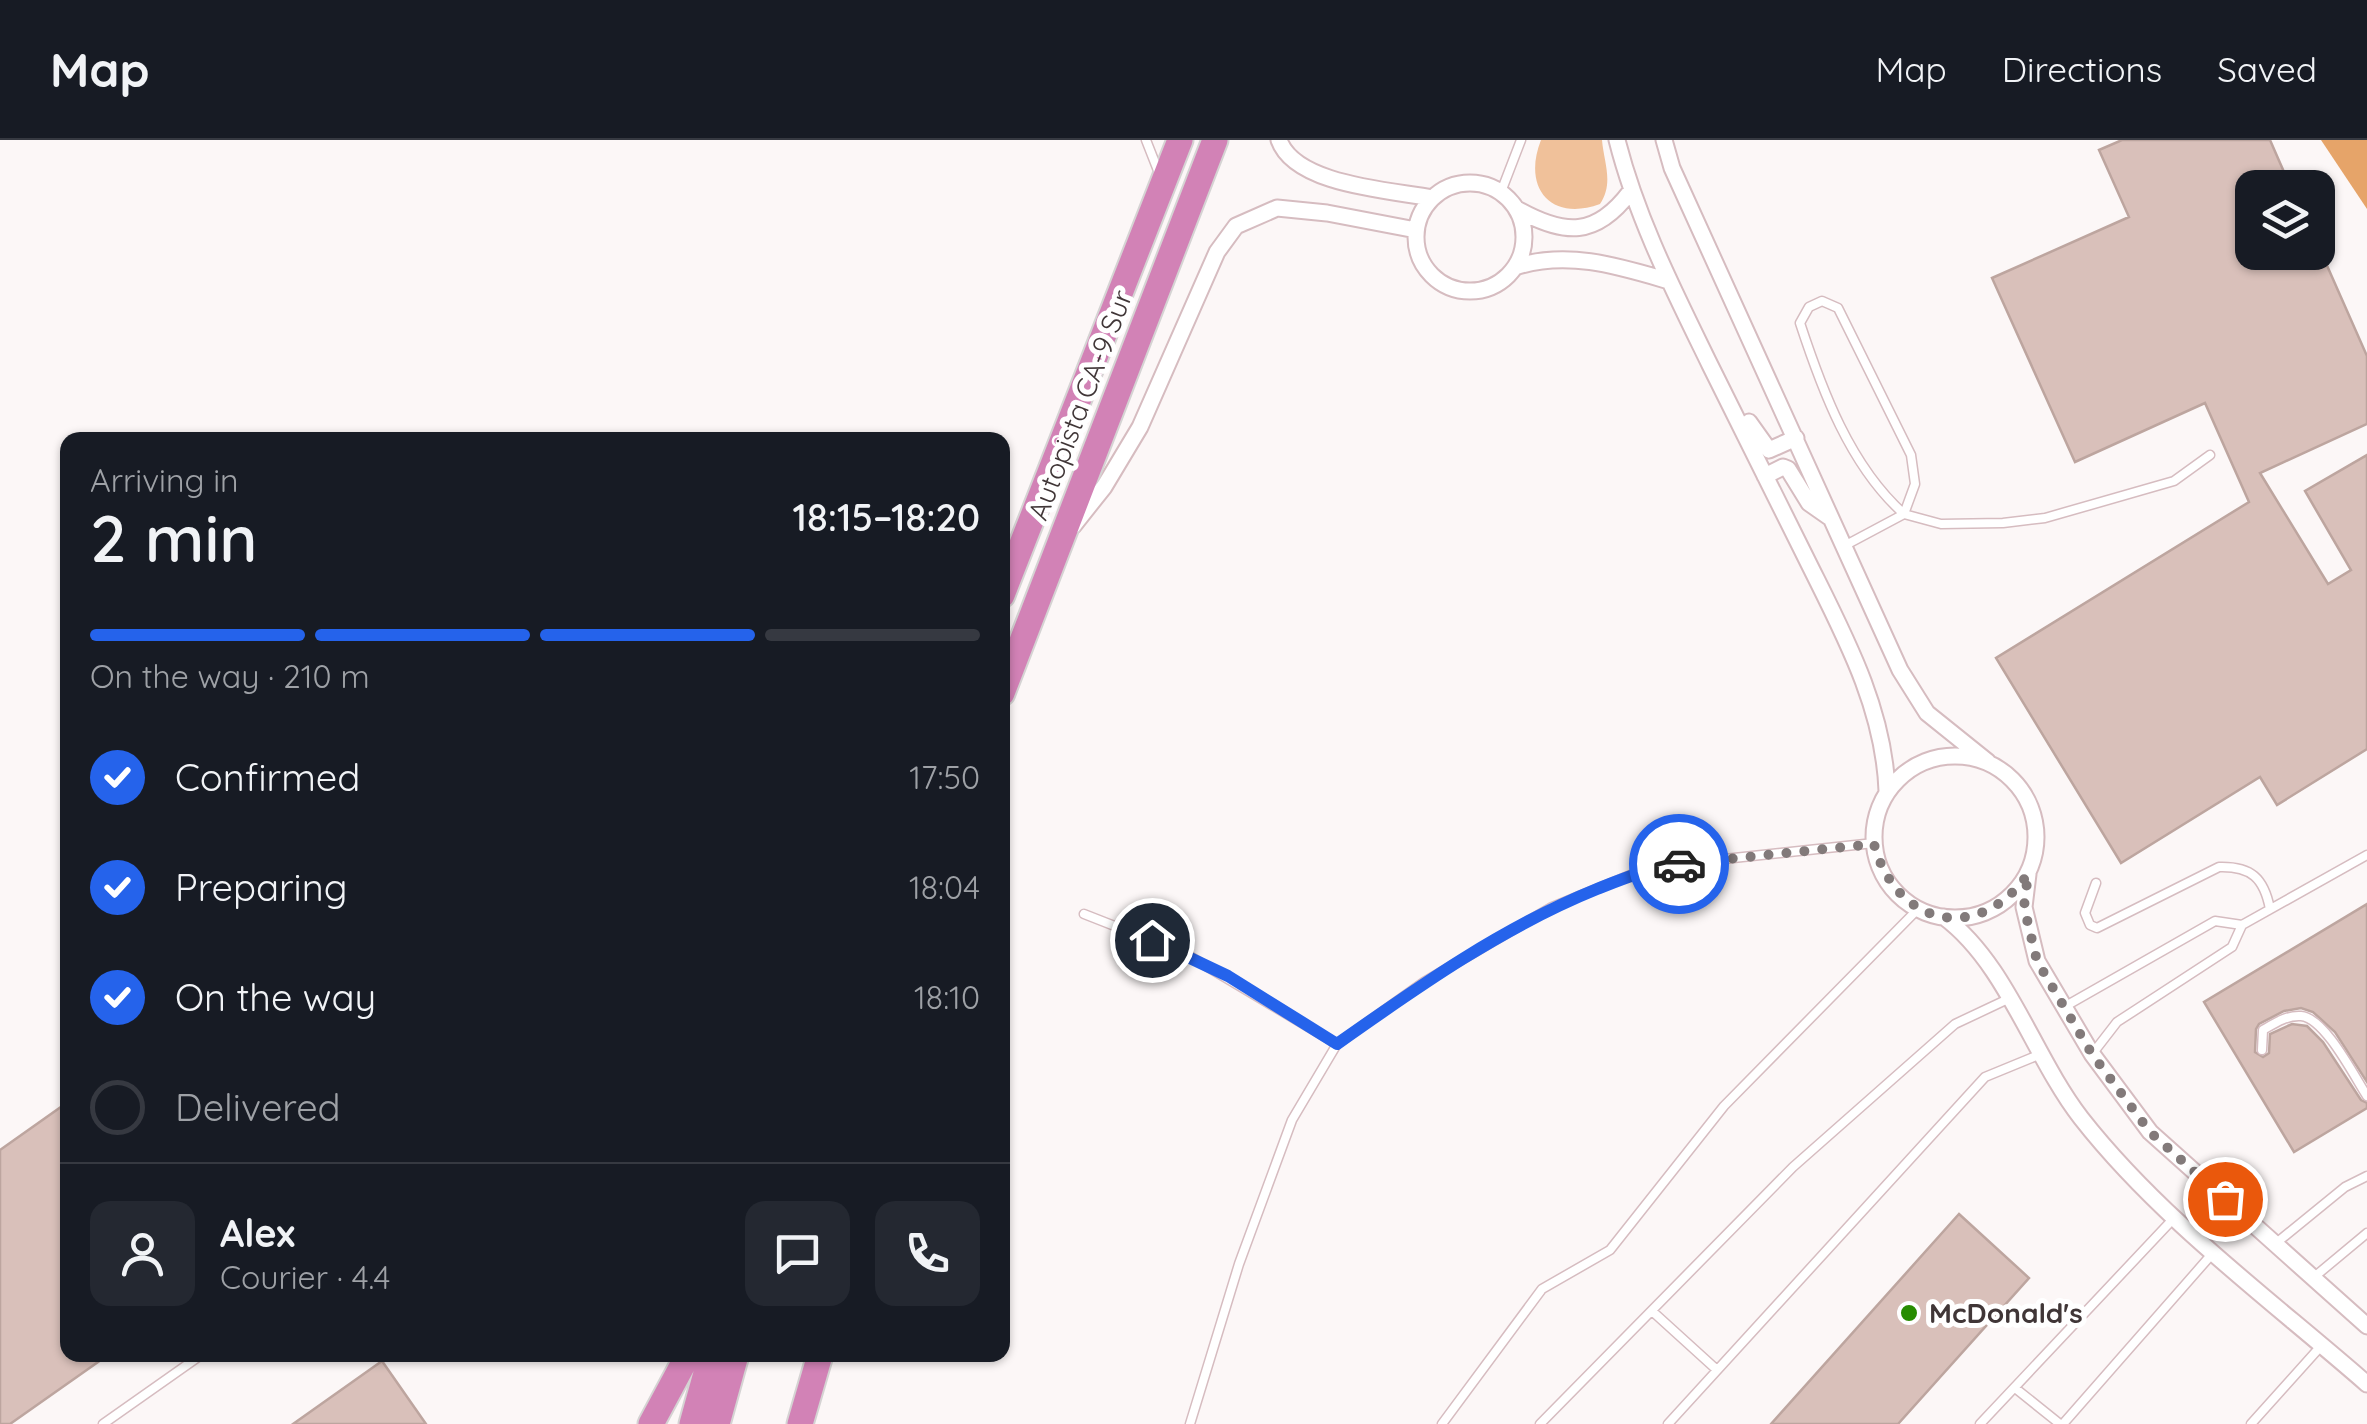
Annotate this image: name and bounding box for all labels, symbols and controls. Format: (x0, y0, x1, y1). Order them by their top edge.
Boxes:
text: Map (50, 39, 150, 99)
text: Map (1875, 47, 1947, 91)
text: Directions (2002, 47, 2162, 91)
text: Saved (2217, 47, 2317, 91)
map controls (2235, 170, 2335, 270)
button: layers (2235, 170, 2335, 270)
street label: Autopista CA-9 Sur (1020, 285, 1140, 525)
text: Arriving in (90, 460, 239, 500)
text: 18:15–18:20 (792, 493, 980, 541)
text: 2 min (90, 497, 258, 578)
text: On the way · 210 m (90, 656, 370, 696)
icon: check (90, 750, 145, 805)
text: Confirmed (175, 753, 360, 801)
text: 17:50 (909, 757, 980, 797)
courier (1629, 814, 1729, 914)
icon: car (1652, 837, 1707, 892)
icon: check (90, 860, 145, 915)
text: Preparing (175, 863, 347, 911)
text: 18:04 (909, 867, 980, 907)
pin (1110, 898, 1195, 983)
icon: home (1125, 913, 1180, 968)
icon: check (90, 970, 145, 1025)
text: On the way (175, 973, 376, 1021)
text: 18:10 (914, 977, 980, 1017)
text: Delivered (175, 1083, 341, 1131)
pin (2183, 1157, 2268, 1242)
icon: bag (2198, 1172, 2253, 1227)
button: person (90, 1201, 195, 1306)
button: chat (745, 1201, 850, 1306)
button: phone (875, 1201, 980, 1306)
text: Alex (220, 1209, 295, 1257)
text: Courier · 4.4 (220, 1257, 390, 1297)
place label: McDonald's (1929, 1295, 2083, 1330)
marker: McDonald's (1898, 1302, 1920, 1324)

